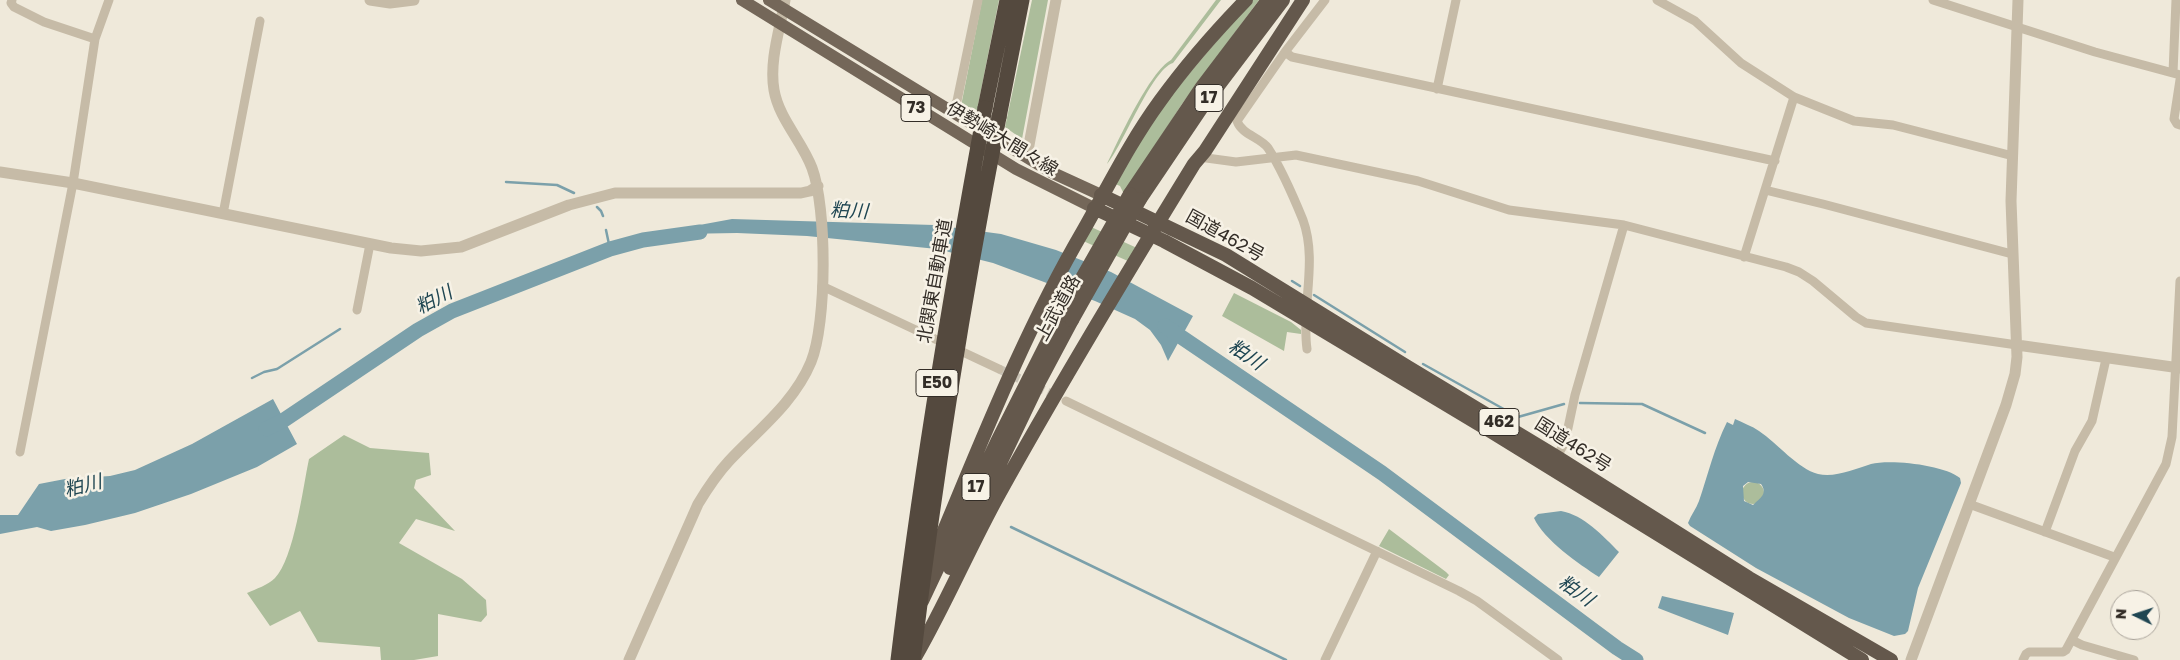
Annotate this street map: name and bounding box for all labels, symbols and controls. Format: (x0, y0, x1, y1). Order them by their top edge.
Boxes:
road number: 17 (1195, 85, 1223, 112)
road number: 73 (901, 95, 931, 122)
street label: 伊勢崎大間々線 (942, 97, 1062, 181)
water label: 粕川 (829, 199, 869, 223)
street label: 国道462号 (1182, 206, 1268, 266)
street label: 北関東自動車道 (913, 217, 957, 345)
street label: 上武道路 (1031, 271, 1085, 345)
water label: 粕川 (412, 281, 456, 319)
water label: 粕川 (1224, 335, 1268, 375)
road number: E50 (916, 369, 958, 396)
road number: 462 (1479, 408, 1519, 436)
street label: 国道462号 (1531, 413, 1615, 477)
water label: 粕川 (62, 470, 104, 502)
road number: 17 (962, 474, 990, 501)
water label: 粕川 (1554, 571, 1598, 611)
north arrow (2110, 590, 2160, 640)
text: N (2112, 608, 2129, 620)

